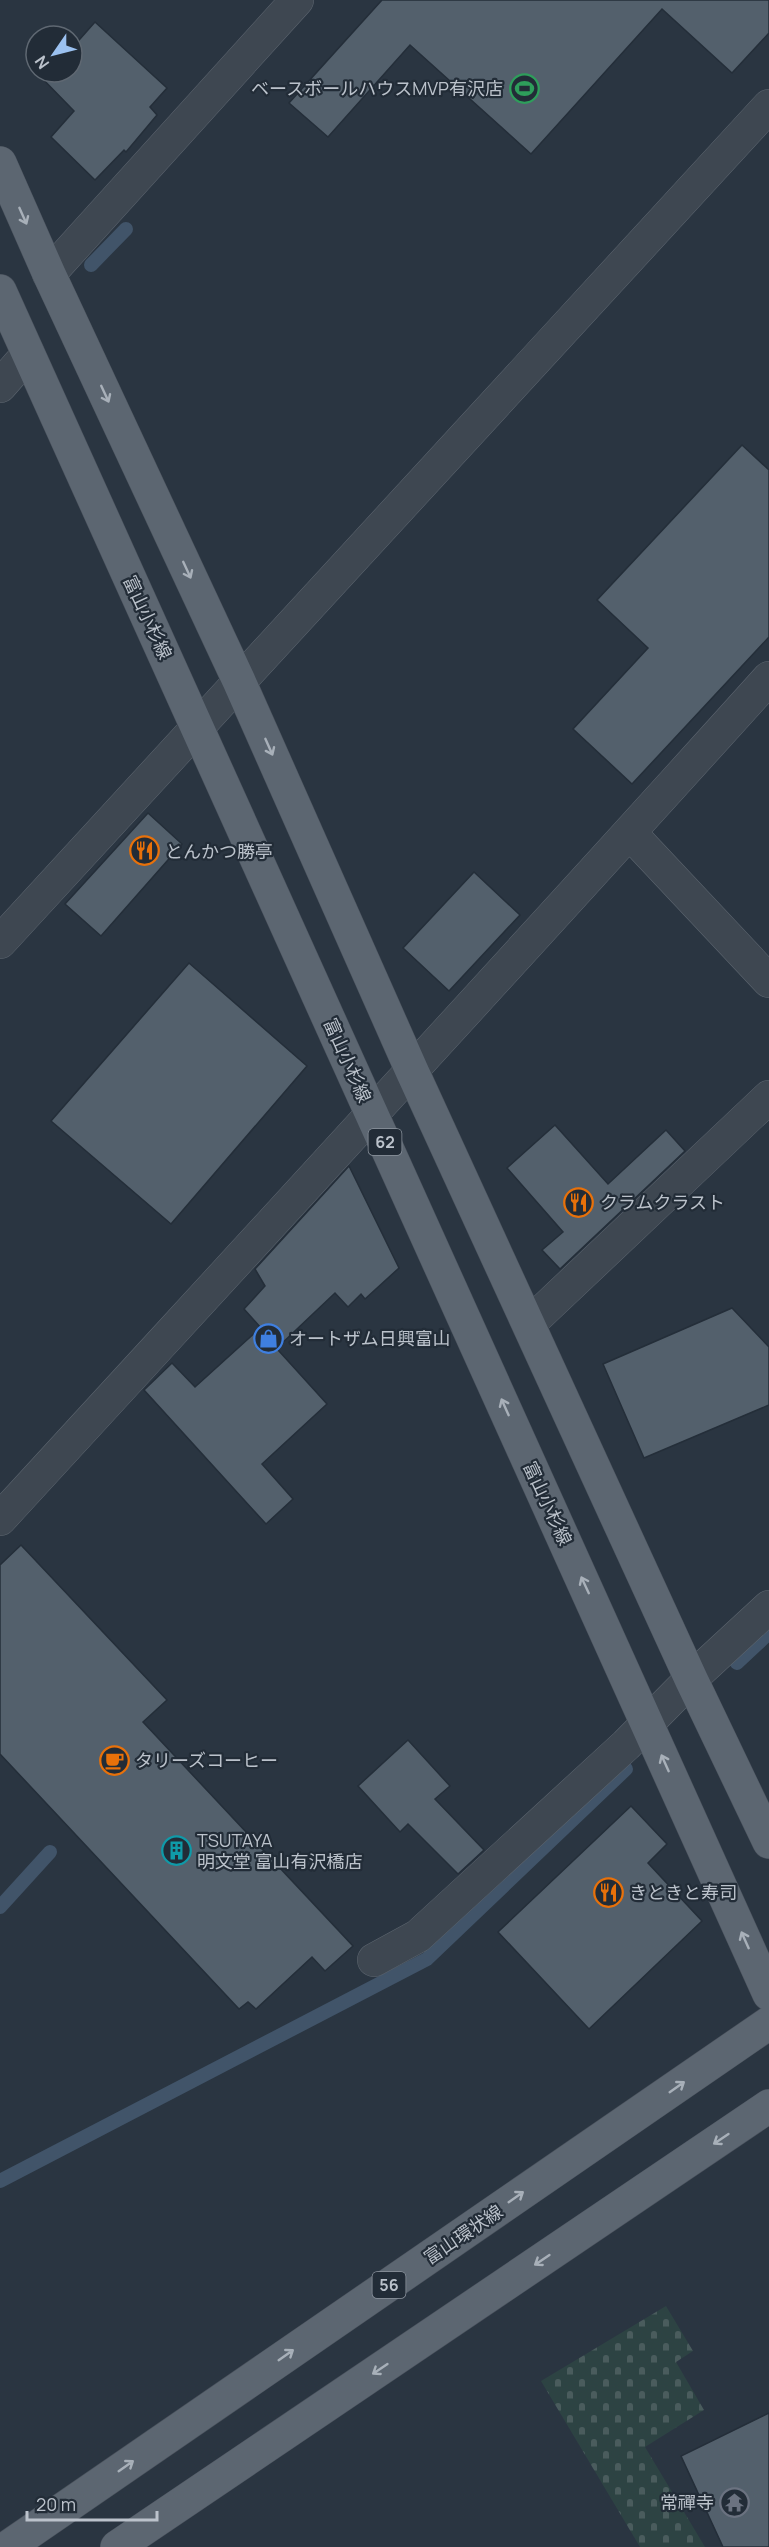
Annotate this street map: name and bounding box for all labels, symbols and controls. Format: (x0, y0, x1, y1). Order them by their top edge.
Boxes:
north arrow (24, 24, 84, 84)
text: N (29, 52, 54, 74)
sports icon: ベースボールハウスMVP有沢店 (508, 72, 540, 104)
place label: ベースボールハウスMVP有沢店 (251, 76, 503, 100)
one-way arrow (18, 207, 30, 225)
one-way arrow (99, 384, 111, 402)
one-way arrow (182, 561, 194, 579)
street label: 富山小杉線 (118, 571, 178, 663)
one-way arrow (264, 738, 275, 756)
restaurant icon: とんかつ勝亭 (128, 835, 160, 867)
place label: とんかつ勝亭 (165, 839, 273, 863)
street label: 富山小杉線 (319, 1014, 377, 1106)
road number: 62 (368, 1129, 402, 1155)
restaurant icon: クラムクラスト (563, 1186, 595, 1218)
place label: クラムクラスト (600, 1190, 725, 1214)
shop icon: オートザム日興富山 (252, 1322, 284, 1354)
place label: オートザム日興富山 (289, 1326, 451, 1350)
one-way arrow (498, 1399, 510, 1417)
street label: 富山小杉線 (518, 1457, 578, 1549)
one-way arrow (579, 1576, 591, 1594)
cafe icon: タリーズコーヒー (98, 1744, 130, 1776)
place label: タリーズコーヒー (135, 1748, 278, 1772)
one-way arrow (659, 1754, 670, 1772)
place label: TSUTAYA 明文堂 富山有沢橋店 (197, 1828, 363, 1873)
building icon: TSUTAYA 明文堂 富山有沢橋店 (160, 1834, 192, 1866)
restaurant icon: きときと寿司 (592, 1876, 624, 1908)
place label: きときと寿司 (629, 1880, 737, 1904)
one-way arrow (739, 1932, 750, 1950)
one-way arrow (668, 2081, 684, 2093)
one-way arrow (713, 2133, 729, 2145)
one-way arrow (508, 2191, 524, 2203)
street label: 富山環状線 (419, 2199, 507, 2269)
one-way arrow (534, 2254, 550, 2266)
road number: 56 (372, 2272, 406, 2298)
one-way arrow (278, 2349, 294, 2361)
one-way arrow (372, 2363, 389, 2375)
one-way arrow (117, 2460, 133, 2472)
scale bar (27, 2484, 158, 2522)
temple icon: 常禪寺 (719, 2486, 751, 2518)
place label: 常禪寺 (660, 2490, 714, 2514)
text: 20 m (36, 2492, 76, 2516)

